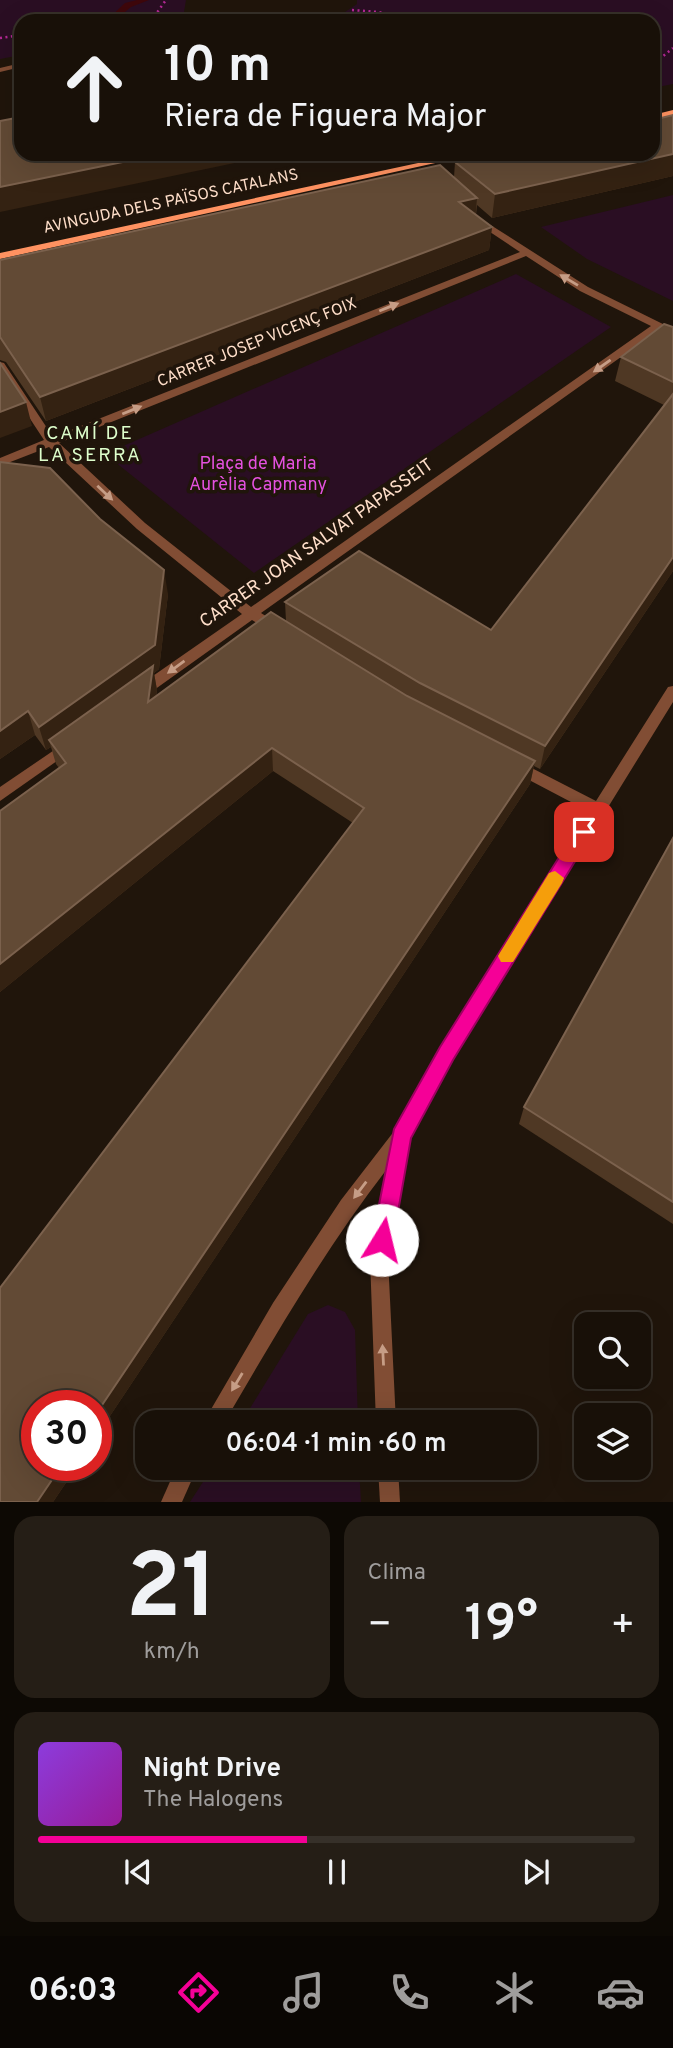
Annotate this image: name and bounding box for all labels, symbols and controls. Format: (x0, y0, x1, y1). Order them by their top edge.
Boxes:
text: 10 m (164, 37, 271, 99)
icon: ahead (49, 42, 140, 133)
text: Riera de Figuera Major (164, 98, 486, 138)
street label: AVINGUDA DELS PAÏSOS CATALANS (41, 164, 300, 239)
one-way arrow (559, 273, 578, 286)
street label: CARRER JOSEP VICENÇ FOIX (154, 294, 360, 392)
one-way arrow (378, 302, 399, 313)
one-way arrow (593, 359, 611, 373)
one-way arrow (122, 404, 143, 415)
district label: CAMÍ DE LA SERRA (38, 421, 142, 468)
park label: Plaça de Maria Aurèlia Capmany (189, 453, 327, 497)
street label: CARRER JOAN SALVAT PAPASSEIT (196, 454, 438, 634)
one-way arrow (96, 484, 113, 500)
one-way arrow (167, 659, 185, 673)
pin (554, 802, 614, 862)
icon: arrive (565, 813, 603, 851)
one-way arrow (353, 1181, 367, 1199)
position arrow (345, 1203, 419, 1277)
map controls (574, 1312, 651, 1480)
button: search (574, 1312, 651, 1389)
one-way arrow (378, 1343, 389, 1365)
one-way arrow (231, 1372, 244, 1391)
speed limit sign: 30 (21, 1390, 112, 1481)
button: layers (574, 1403, 651, 1480)
text: 06:04 · 1 min · 60 m (226, 1428, 446, 1461)
text: 21 (126, 1535, 218, 1650)
text: Clima (368, 1559, 426, 1588)
text: 19° (464, 1593, 538, 1659)
text: − (368, 1602, 392, 1651)
text: + (610, 1602, 635, 1651)
text: km/h (144, 1638, 200, 1667)
text: Night Drive (143, 1753, 281, 1786)
text: The Halogens (143, 1786, 283, 1815)
icon: previous (119, 1853, 157, 1891)
icon: pause (318, 1853, 356, 1891)
icon: next (517, 1853, 555, 1891)
icon: directions (174, 1968, 223, 2017)
icon: music (279, 1968, 328, 2017)
icon: phone (385, 1968, 434, 2017)
icon: climate (490, 1968, 539, 2017)
icon: car (596, 1968, 645, 2017)
text: 06:03 (28, 1972, 117, 2012)

